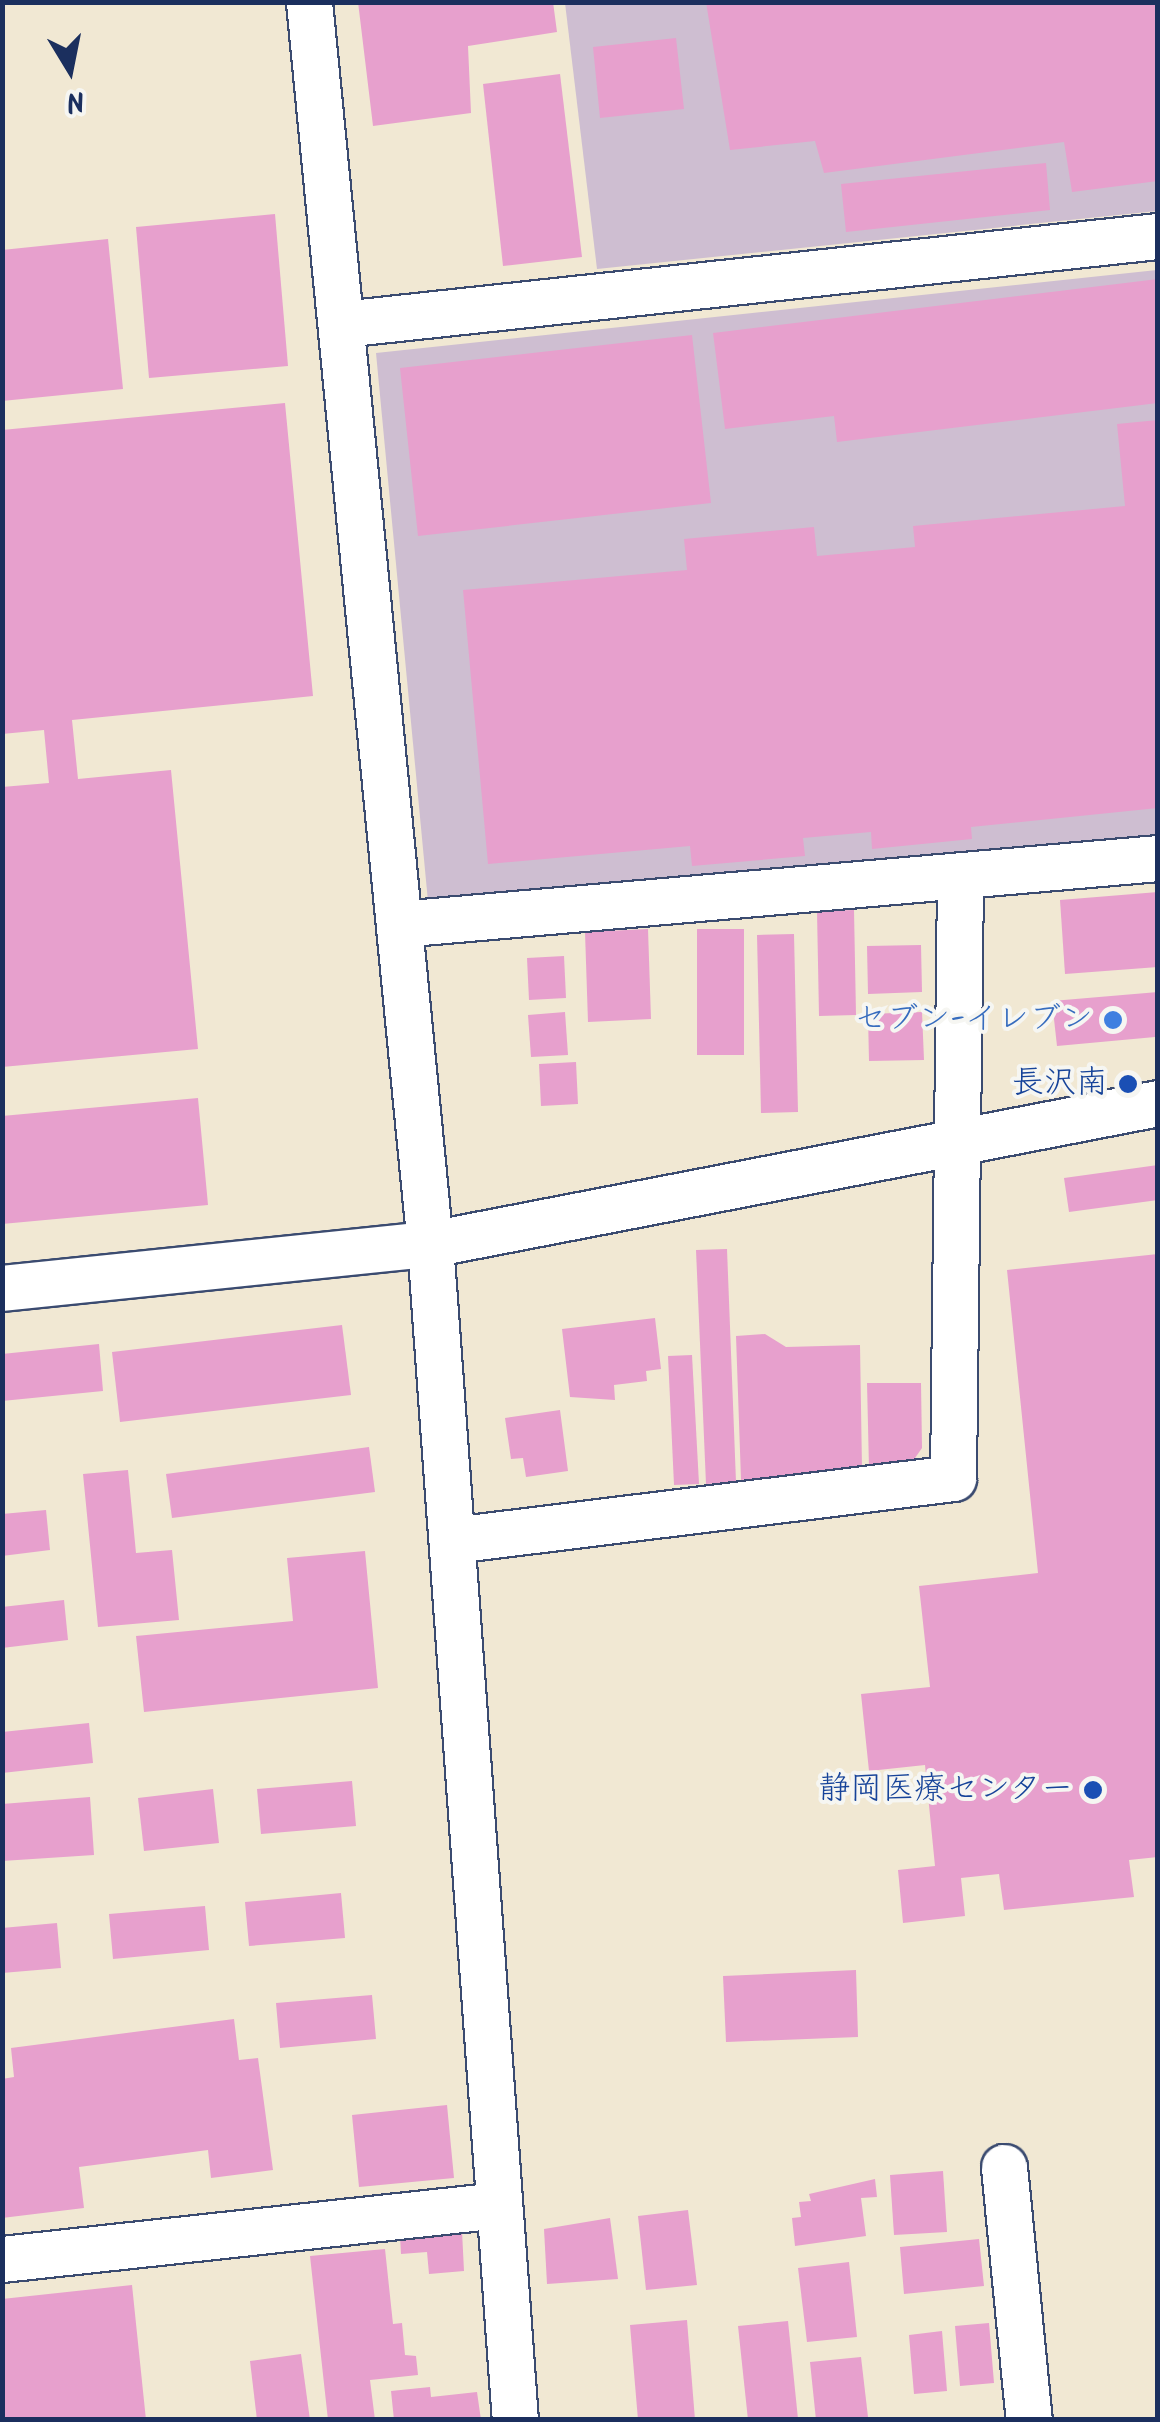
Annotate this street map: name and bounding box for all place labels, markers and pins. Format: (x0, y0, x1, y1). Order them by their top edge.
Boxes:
place label: セブン-イレブン (854, 1001, 1093, 1039)
marker: セブン-イレブン (1102, 1009, 1124, 1031)
place label: 長沢南 (1012, 1065, 1108, 1103)
marker: 長沢南 (1117, 1073, 1139, 1095)
place label: 静岡医療センター (817, 1771, 1073, 1809)
marker: 静岡医療センター (1082, 1779, 1104, 1801)

